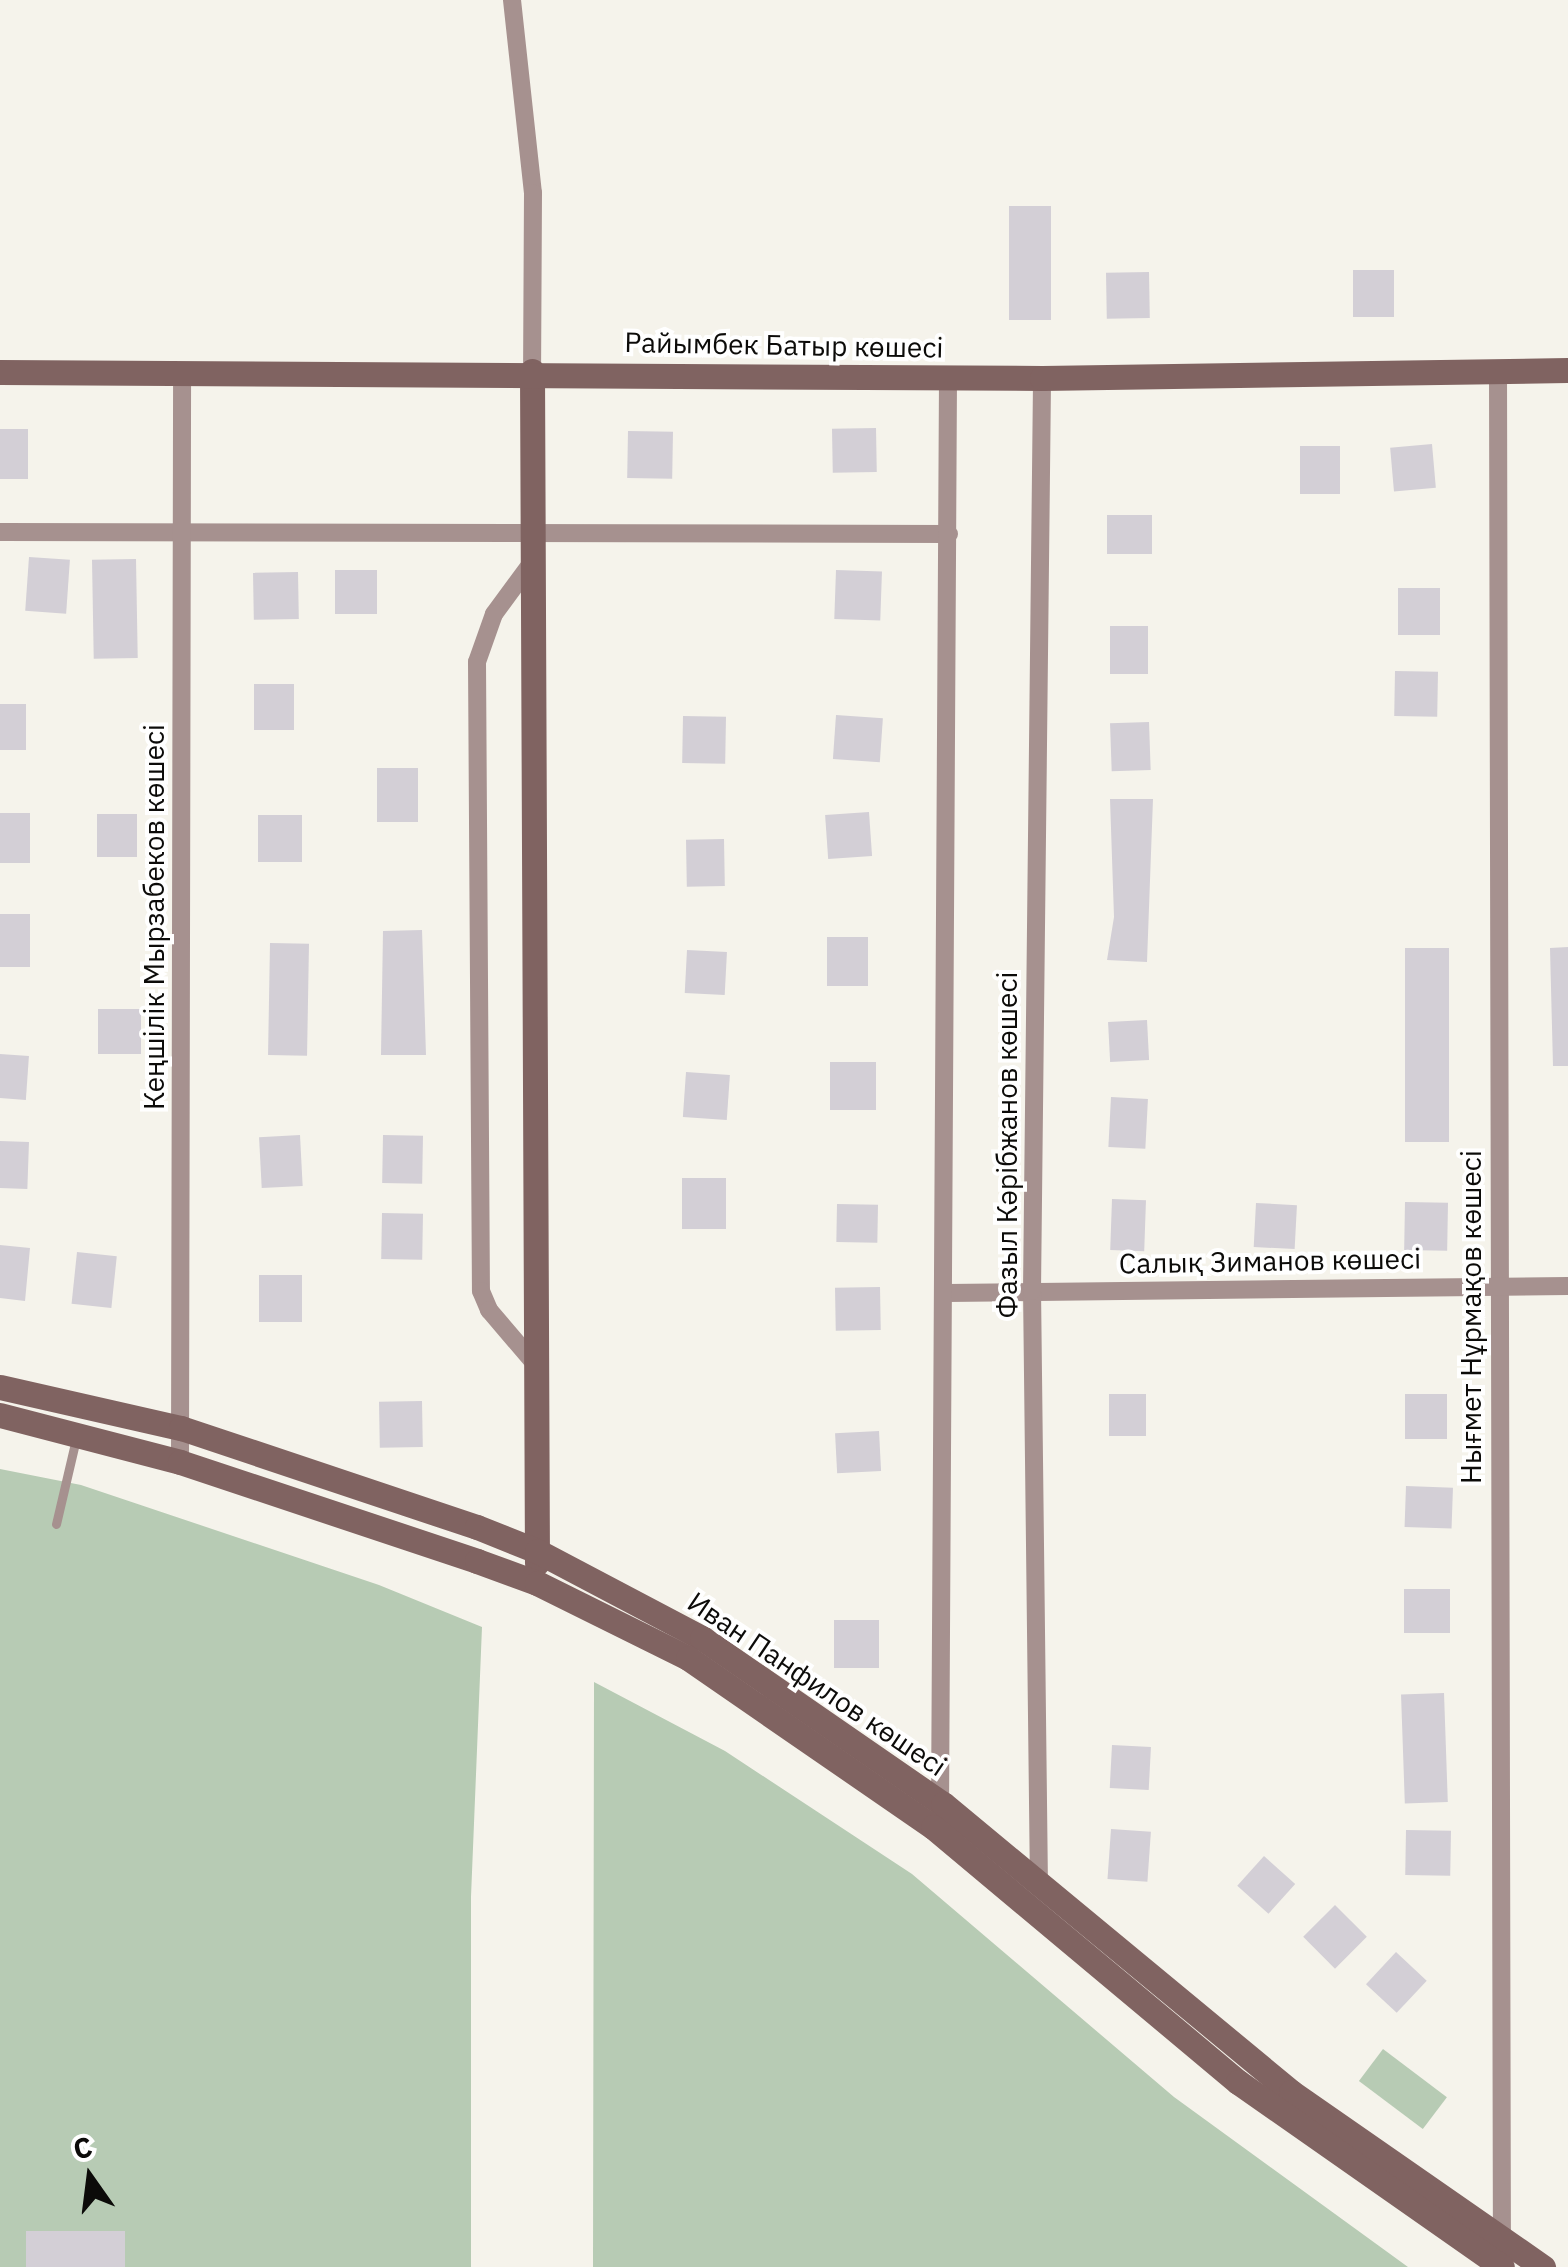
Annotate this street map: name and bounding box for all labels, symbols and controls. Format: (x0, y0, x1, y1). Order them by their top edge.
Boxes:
street label: Райымбек Батыр көшесі (624, 325, 944, 365)
street label: Кеңшілік Мырзабеков көшесі (137, 724, 171, 1110)
street label: Фазыл Кәрібжанов көшесі (990, 971, 1024, 1319)
street label: Нығмет Нұрмақов көшесі (1454, 1150, 1488, 1484)
street label: Салық Зиманов көшесі (1119, 1242, 1421, 1280)
street label: Иван Панфилов көшесі (681, 1585, 953, 1783)
north arrow (40, 2127, 140, 2227)
text: С (69, 2127, 96, 2168)

